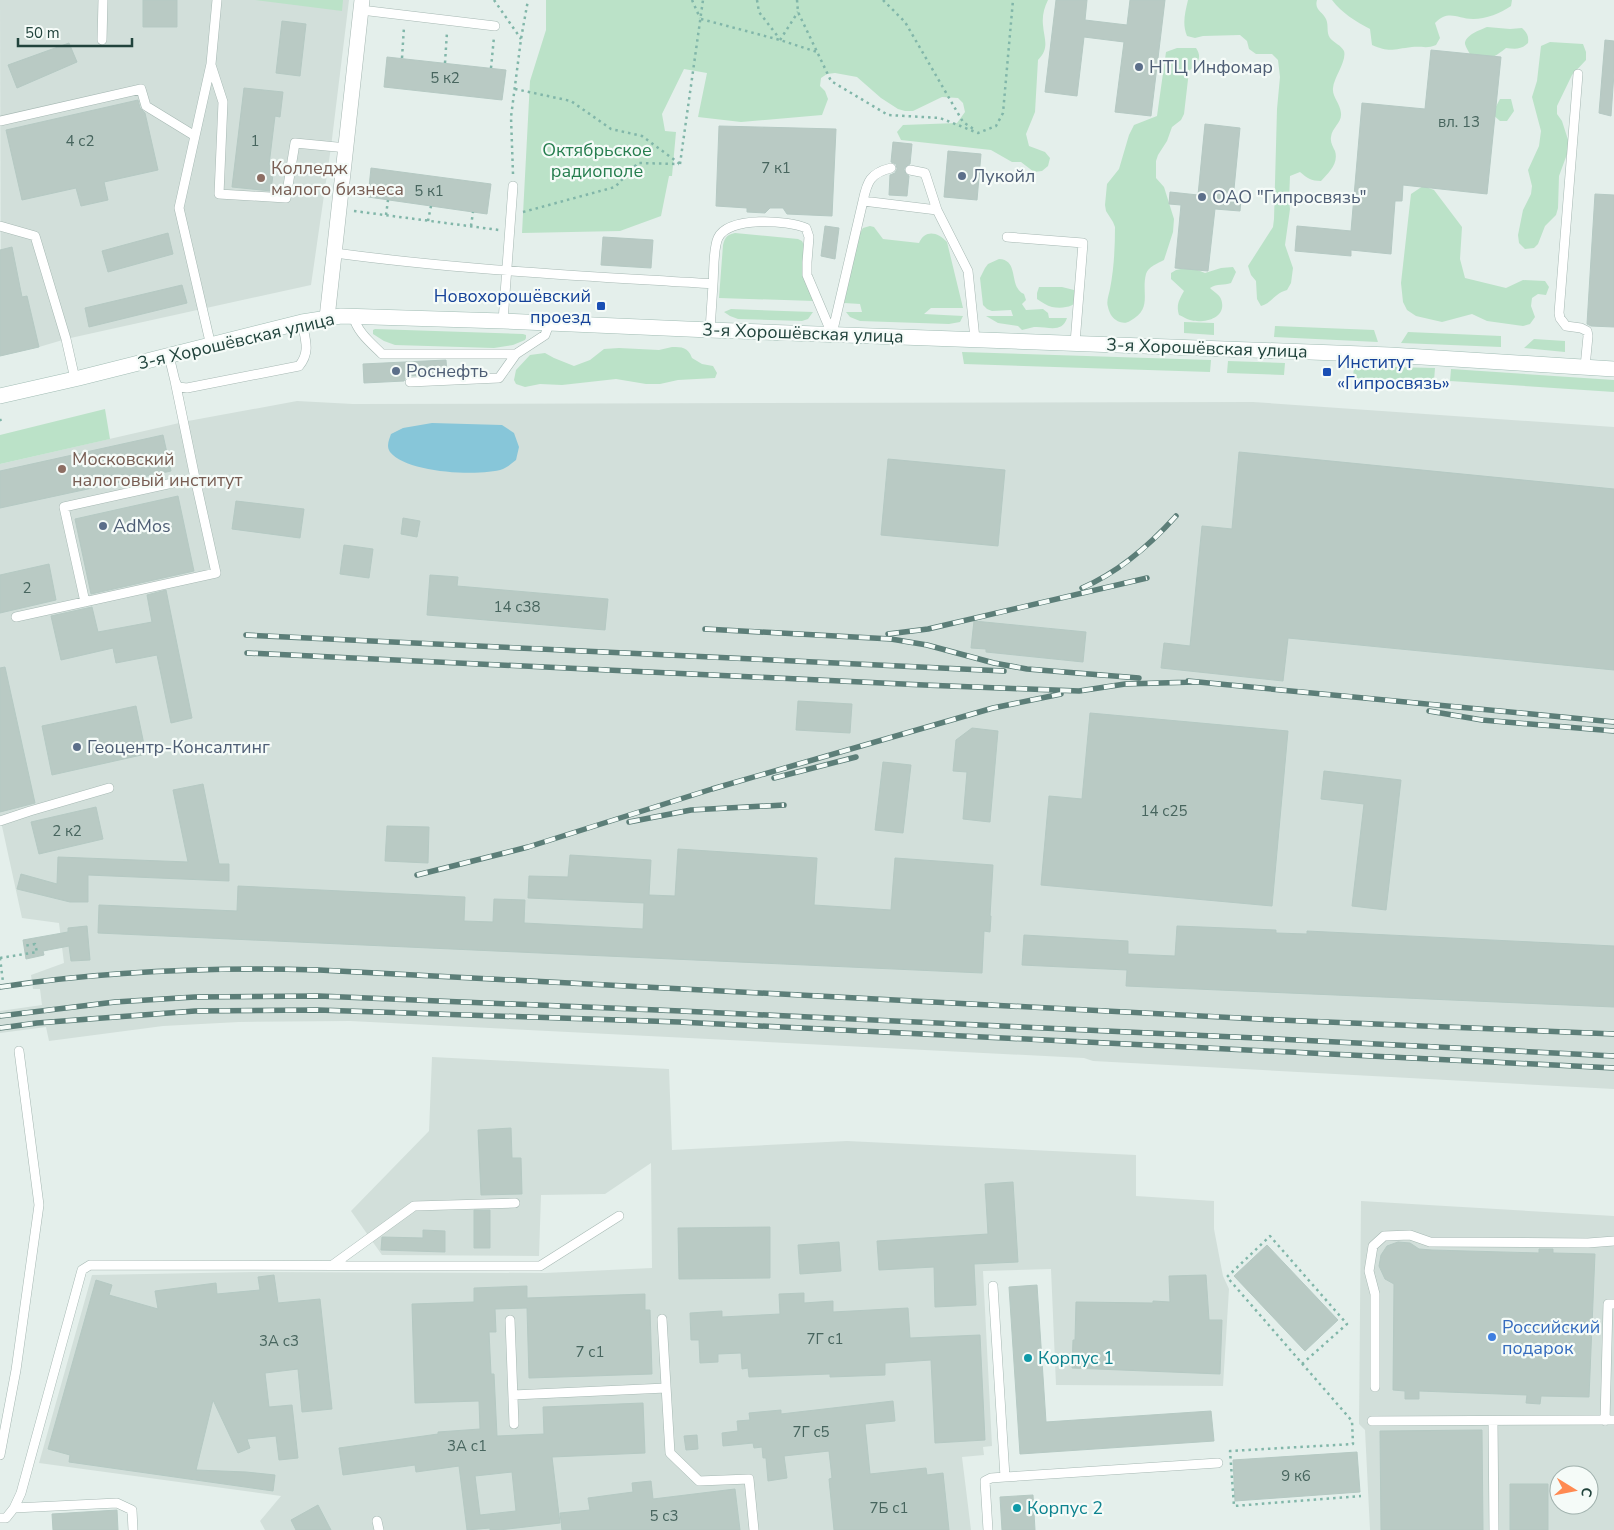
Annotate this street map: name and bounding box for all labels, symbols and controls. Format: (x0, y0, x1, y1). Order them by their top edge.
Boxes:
scale bar (18, 15, 131, 47)
text: 50 m (25, 23, 60, 43)
place label: НТЦ Инфомар (1149, 55, 1273, 79)
marker: НТЦ Инфомар (1133, 61, 1145, 73)
house number: 5 к2 (430, 68, 460, 88)
house number: вл. 13 (1438, 112, 1480, 132)
house number: 4 с2 (66, 131, 94, 151)
house number: 1 (250, 131, 260, 151)
park label: Октябрьское радиополе (542, 138, 652, 183)
place label: Колледж малого бизнеса (271, 156, 404, 201)
house number: 7 к1 (761, 158, 791, 178)
place label: Лукойл (972, 164, 1035, 188)
marker: Лукойл (956, 170, 968, 182)
marker: Колледж малого бизнеса (255, 172, 267, 184)
house number: 5 к1 (414, 181, 444, 201)
place label: ОАО "Гипросвязь" (1212, 185, 1367, 209)
marker: ОАО "Гипросвязь" (1196, 191, 1208, 203)
place label: Новохорошёвский проезд (434, 284, 591, 329)
marker: Новохорошёвский проезд (595, 300, 607, 312)
street label: 3-я Хорошёвская улица (135, 307, 337, 375)
street label: 3-я Хорошёвская улица (702, 317, 904, 349)
street label: 3-я Хорошёвская улица (1106, 332, 1308, 364)
place label: Институт «Гипросвязь» (1337, 350, 1450, 395)
place label: Роснефть (406, 359, 488, 383)
marker: Роснефть (390, 365, 402, 377)
marker: Институт «Гипросвязь» (1321, 366, 1333, 378)
place label: Московский налоговый институт (72, 447, 243, 492)
marker: Московский налоговый институт (56, 463, 68, 475)
place label: AdMos (113, 514, 171, 538)
marker: AdMos (97, 520, 109, 532)
house number: 2 (22, 578, 32, 598)
house number: 14 с38 (494, 597, 540, 617)
place label: Геоцентр-Консалтинг (87, 735, 270, 759)
marker: Геоцентр-Консалтинг (71, 741, 83, 753)
house number: 14 с25 (1141, 801, 1187, 821)
house number: 2 к2 (52, 821, 82, 841)
place label: Российский подарок (1502, 1315, 1600, 1360)
house number: 7Г с1 (806, 1329, 844, 1349)
house number: 3А с3 (259, 1331, 299, 1351)
marker: Российский подарок (1486, 1331, 1498, 1343)
house number: 7 с1 (576, 1342, 604, 1362)
place label: Корпус 1 (1038, 1346, 1114, 1370)
marker: Корпус 1 (1022, 1352, 1034, 1364)
house number: 7Г с5 (792, 1422, 830, 1442)
house number: 3А с1 (447, 1436, 487, 1456)
north arrow (1549, 1465, 1599, 1515)
house number: 9 к6 (1281, 1466, 1311, 1486)
text: С (1576, 1486, 1596, 1499)
place label: Корпус 2 (1027, 1496, 1103, 1520)
house number: 7Б с1 (870, 1498, 908, 1518)
marker: Корпус 2 (1011, 1502, 1023, 1514)
house number: 5 с3 (650, 1506, 678, 1526)

